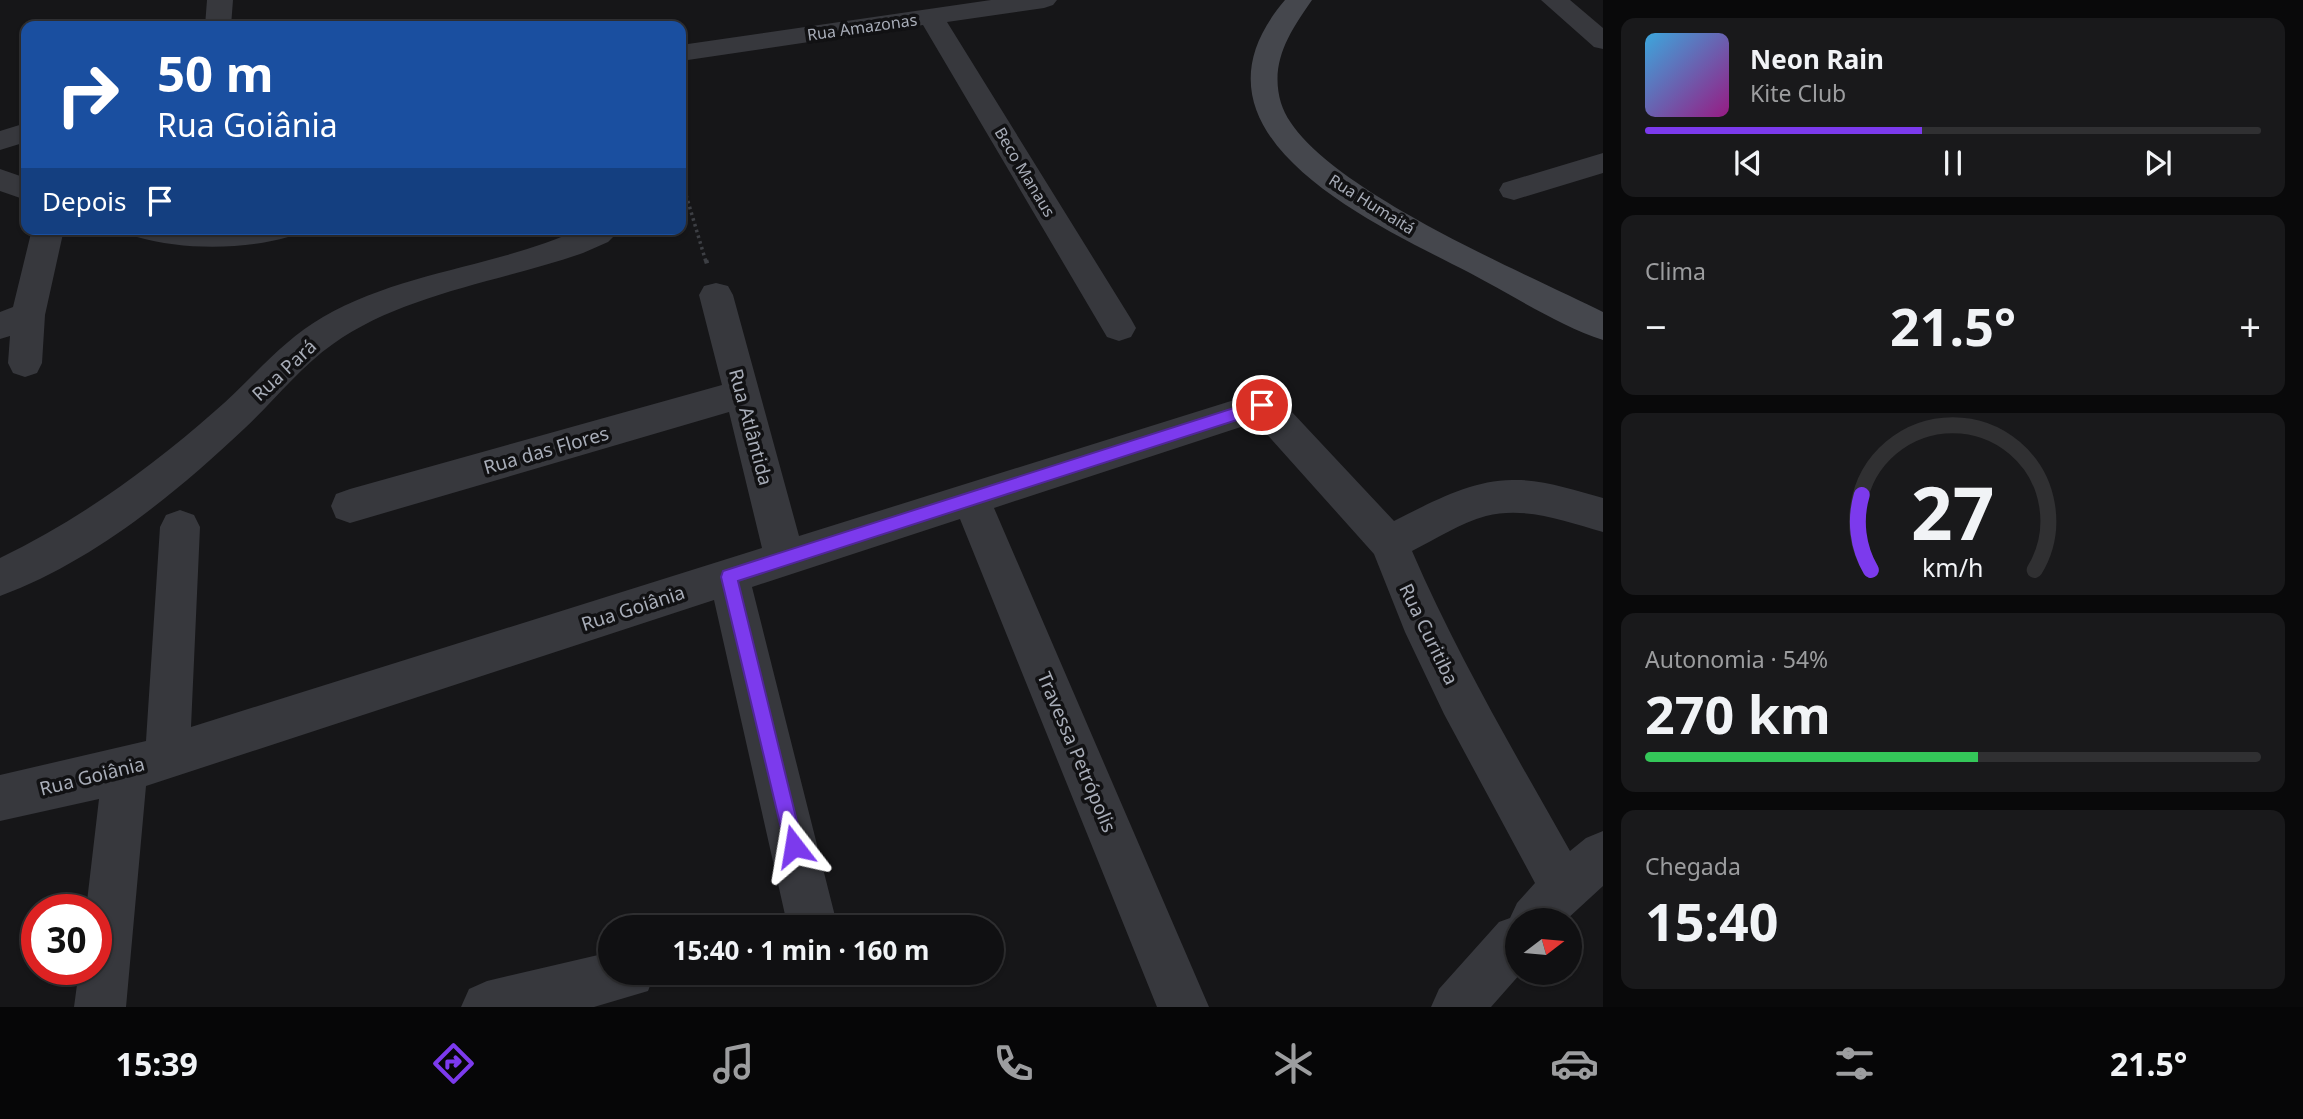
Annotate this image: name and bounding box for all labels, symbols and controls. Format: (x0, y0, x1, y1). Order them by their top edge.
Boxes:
street label: Rua Amazonas (806, 8, 918, 46)
text: 50 m (157, 40, 274, 106)
text: Neon Rain (1750, 41, 1884, 77)
icon: right (42, 49, 133, 140)
text: Kite Club (1750, 77, 1846, 109)
text: Rua Goiânia (157, 103, 338, 146)
street label: Beco Manaus (990, 123, 1060, 221)
icon: previous (1729, 144, 1767, 182)
icon: pause (1934, 144, 1972, 182)
icon: next (2139, 144, 2177, 182)
street label: Rua Humaitá (1325, 169, 1419, 239)
icon: arrive (141, 182, 179, 220)
text: Depois (42, 183, 127, 219)
text: Clima (1645, 255, 1706, 287)
text: 21.5° (1890, 290, 2016, 361)
text: − (1645, 300, 1667, 352)
text: + (2239, 300, 2261, 352)
street label: Rua Pará (246, 333, 322, 407)
street label: Rua Atlântida (723, 366, 779, 488)
pin (1232, 375, 1292, 435)
icon: arrive (1243, 386, 1281, 424)
street label: Rua das Flores (480, 420, 612, 480)
text: 27 (1911, 462, 1995, 561)
text: km/h (1922, 549, 1984, 583)
street label: Rua Goiânia (578, 579, 688, 637)
street label: Rua Curitiba (1393, 579, 1465, 689)
text: Autonomia · 54% (1645, 643, 1828, 675)
street label: Travessa Petrópolis (1031, 668, 1123, 836)
text: 270 km (1645, 678, 1831, 749)
street label: Rua Goiânia (37, 750, 147, 802)
position arrow (757, 809, 831, 883)
text: Chegada (1645, 850, 1741, 882)
text: 15:40 (1645, 885, 1779, 956)
speed limit sign: 30 (21, 894, 112, 985)
north arrow (1505, 908, 1582, 985)
map controls (1505, 908, 1582, 985)
text: 15:40 · 1 min · 160 m (673, 932, 929, 968)
icon: directions (429, 1039, 478, 1088)
icon: music (709, 1039, 758, 1088)
icon: phone (989, 1039, 1038, 1088)
icon: climate (1269, 1039, 1318, 1088)
icon: car (1550, 1039, 1599, 1088)
icon: filters (1830, 1039, 1879, 1088)
text: 15:39 (116, 1042, 198, 1085)
text: 21.5° (2110, 1042, 2187, 1085)

